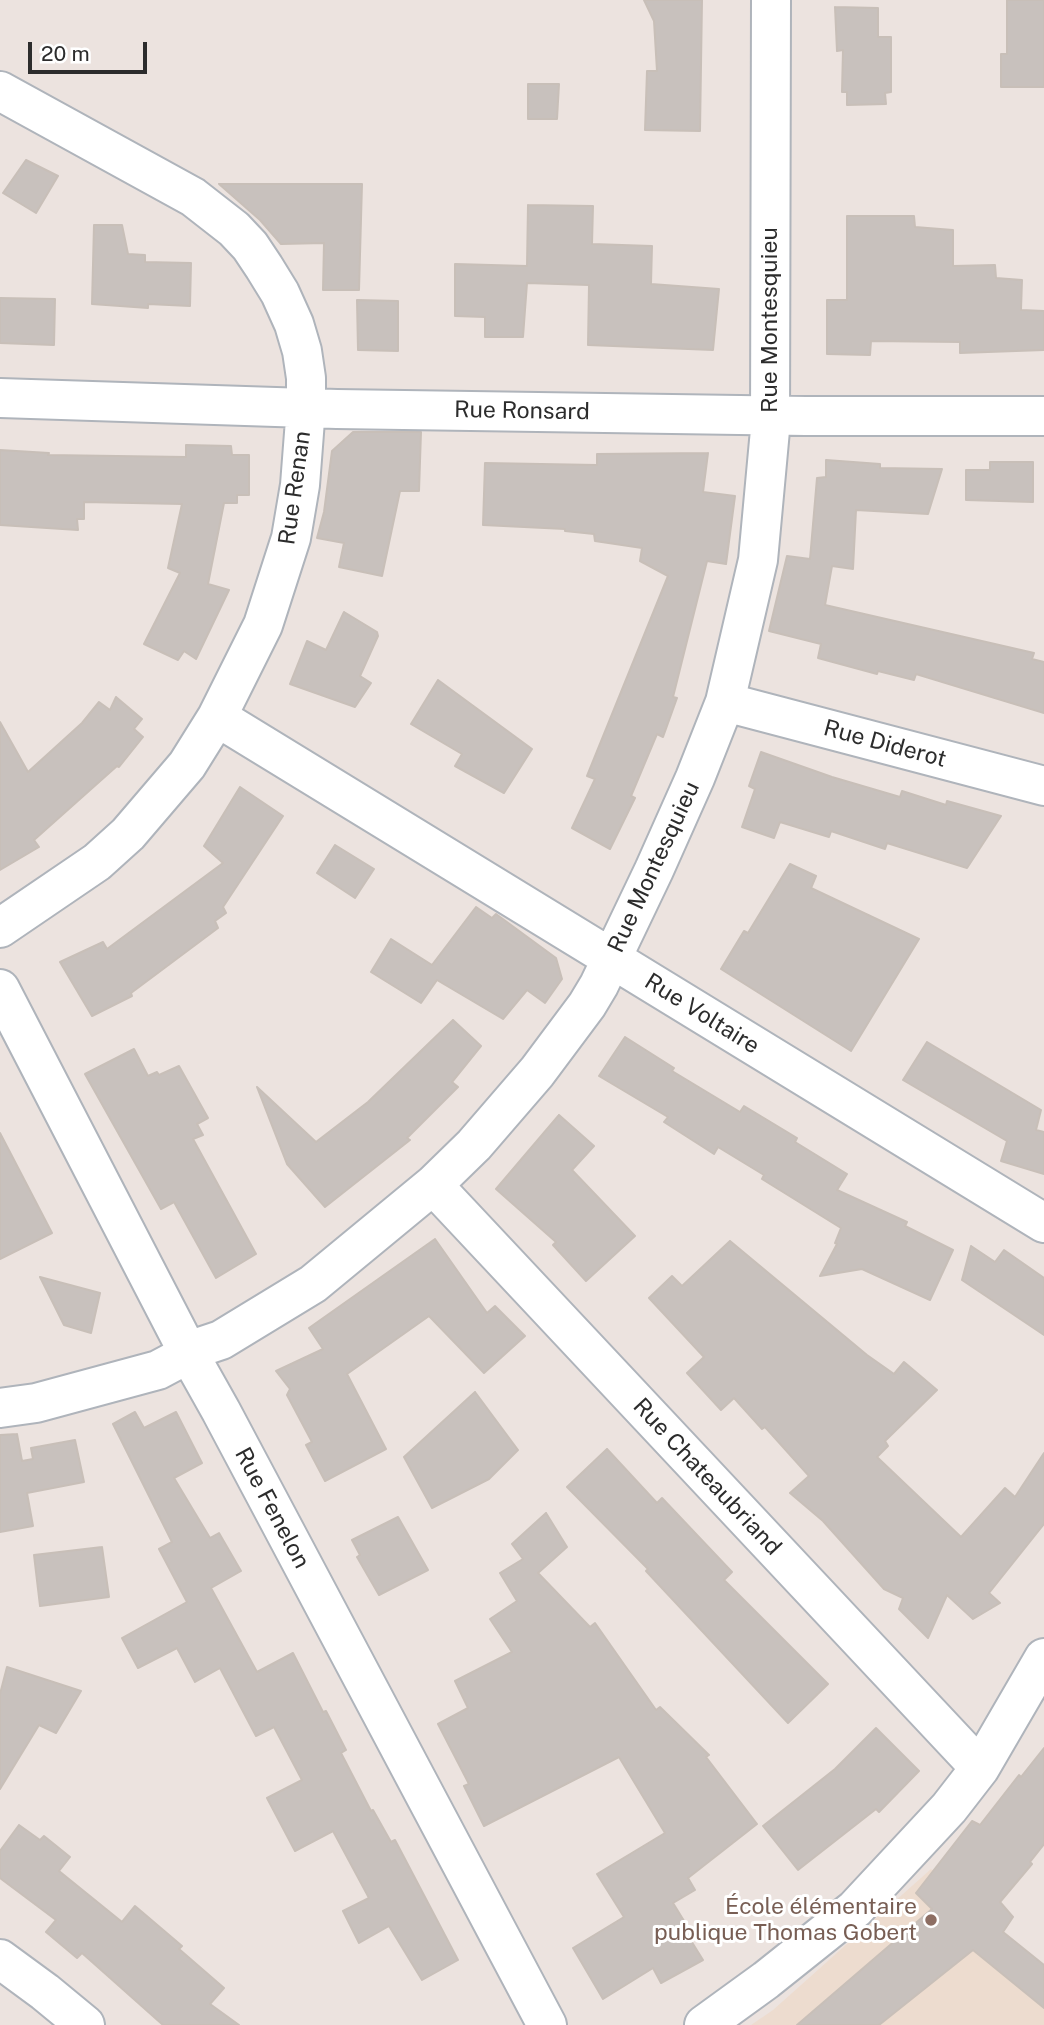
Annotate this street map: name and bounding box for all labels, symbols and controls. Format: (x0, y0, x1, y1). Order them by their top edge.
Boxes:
scale bar (32, 28, 150, 72)
text: 20 m (41, 41, 90, 66)
street label: Rue Montesquieu (756, 227, 784, 413)
street label: Rue Ronsard (454, 396, 590, 426)
street label: Rue Renan (273, 429, 317, 547)
street label: Rue Diderot (821, 714, 949, 774)
street label: Rue Montesquieu (602, 777, 706, 957)
street label: Rue Voltaire (640, 968, 764, 1060)
street label: Rue Chateaubriand (627, 1393, 787, 1561)
street label: Rue Fenelon (229, 1443, 315, 1573)
place label: École élémentaire publique Thomas Gobert (654, 1893, 917, 1947)
marker: École élémentaire publique Thomas Gobert (923, 1912, 939, 1928)

